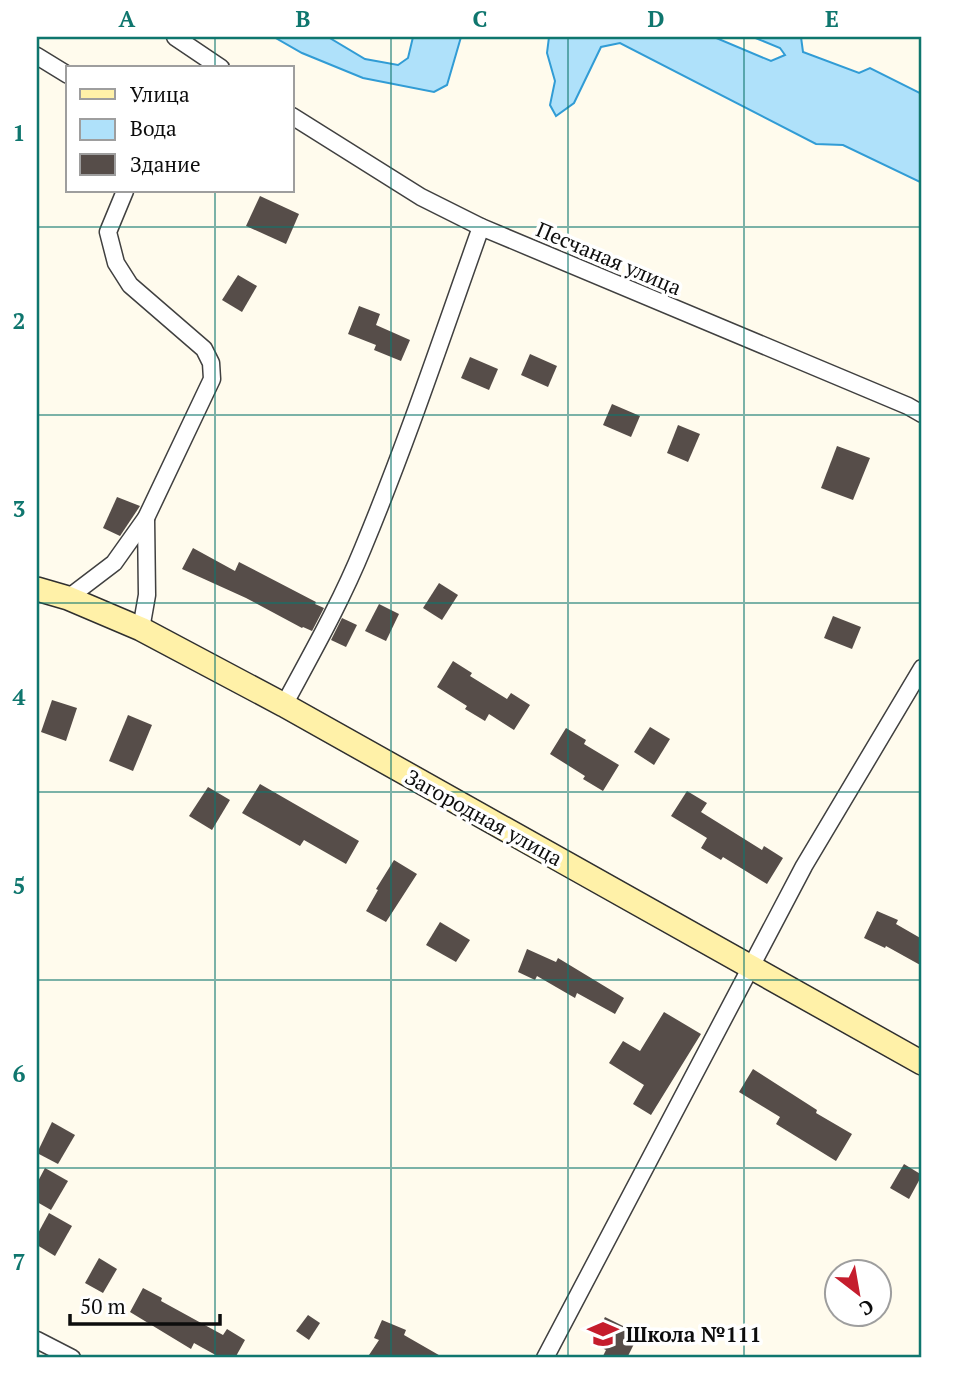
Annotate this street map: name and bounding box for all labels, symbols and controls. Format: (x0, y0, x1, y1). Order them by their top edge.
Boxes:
text: A (119, 3, 136, 34)
text: B (296, 3, 311, 34)
text: C (473, 3, 488, 34)
text: D (648, 3, 665, 34)
text: E (825, 3, 839, 34)
legend (66, 66, 294, 192)
text: Улица (130, 80, 190, 108)
text: Вода (130, 114, 177, 142)
text: 1 (13, 117, 26, 148)
text: Здание (130, 150, 201, 178)
street label: Песчаная улица (532, 215, 686, 301)
text: 2 (13, 305, 26, 336)
text: 3 (13, 493, 26, 524)
text: 4 (13, 681, 26, 712)
street label: Загородная улица (400, 762, 568, 872)
text: 5 (13, 870, 26, 901)
text: 6 (13, 1058, 26, 1089)
text: 7 (13, 1246, 26, 1277)
north arrow (822, 1258, 892, 1328)
scale bar (70, 1283, 220, 1327)
text: 50 m (80, 1292, 126, 1320)
text: С (855, 1294, 879, 1322)
school or university icon: Школа №111 (586, 1317, 620, 1351)
place label: Школа №111 (626, 1320, 761, 1348)

